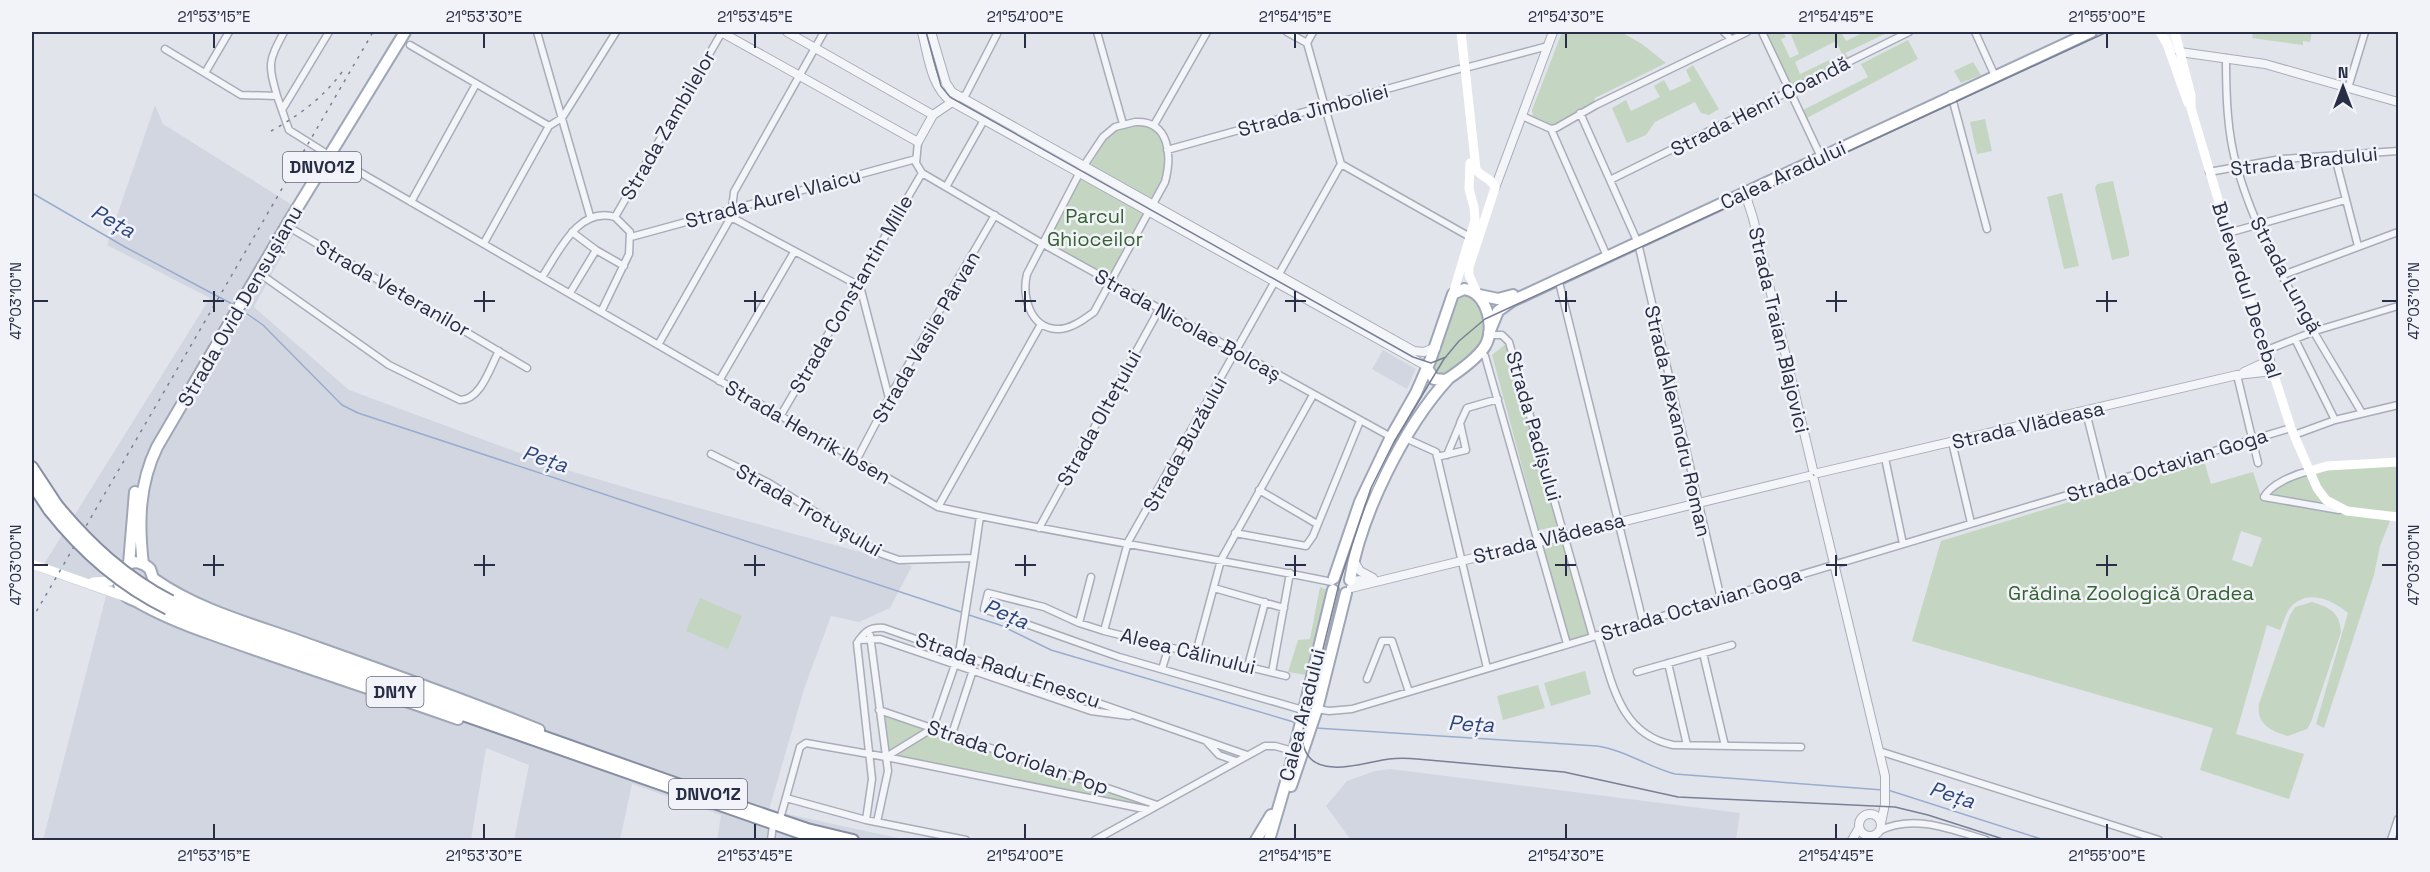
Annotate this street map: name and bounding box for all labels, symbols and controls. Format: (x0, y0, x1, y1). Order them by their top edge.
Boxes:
text: 21°53'15"E (178, 7, 250, 26)
text: 21°53'30"E (446, 7, 522, 26)
text: 21°53'45"E (717, 7, 793, 26)
text: 21°54'00"E (987, 7, 1063, 26)
text: 21°54'15"E (1259, 7, 1331, 26)
text: 21°54'30"E (1528, 7, 1604, 26)
text: 21°54'45"E (1798, 7, 1874, 26)
text: 21°55'00"E (2069, 7, 2145, 26)
street label: Strada Zambilelor (614, 45, 722, 205)
street label: Strada Henri Coandă (1666, 50, 1854, 162)
north arrow (2313, 57, 2373, 117)
text: N (2338, 62, 2348, 83)
street label: Strada Jimboliei (1235, 77, 1391, 143)
street label: Calea Aradului (1716, 135, 1850, 215)
street label: Strada Bradului (2229, 140, 2379, 182)
road number: DNVO1Z (283, 152, 361, 182)
street label: Strada Aurel Vlaicu (682, 162, 864, 234)
street label: Strada Constantin Mille (783, 190, 919, 398)
water label: Peța (87, 198, 141, 244)
street label: Bulevardul Decebal (2206, 198, 2288, 382)
street label: Strada Ovid Densușianu (172, 201, 308, 411)
park label: Parcul Ghioceilor (1047, 203, 1143, 252)
street label: Strada Lungă (2244, 212, 2328, 338)
street label: Strada Traian Blajovici (1743, 224, 1815, 436)
street label: Strada Veteranilor (311, 233, 475, 343)
street label: Strada Vasile Pârvan (866, 246, 986, 428)
text: 47°03'10"N (6, 262, 25, 340)
text: 47°03'10"N (2404, 262, 2423, 340)
street label: Strada Nicolae Bolcaș (1090, 263, 1286, 387)
street label: Strada Alexandru Roman (1639, 303, 1717, 539)
street label: Strada Oltețului (1051, 345, 1147, 491)
street label: Strada Padișului (1500, 348, 1568, 504)
street label: Strada Buzăului (1137, 372, 1233, 516)
street label: Strada Henrik Ibsen (720, 374, 896, 490)
street label: Strada Vlădeasa (1949, 395, 2107, 455)
street label: Strada Octavian Goga (2063, 422, 2271, 508)
water label: Peța (519, 439, 572, 479)
street label: Strada Trotușului (731, 458, 887, 562)
street label: Strada Vlădeasa (1470, 507, 1628, 569)
text: 47°03'00"N (6, 524, 25, 606)
text: 47°03'00"N (2404, 524, 2423, 606)
street label: Strada Octavian Goga (1597, 561, 1805, 647)
park label: Grădina Zoologică Oradea (2008, 580, 2254, 606)
water label: Peța (980, 592, 1033, 635)
street label: Aleea Călinului (1118, 622, 1258, 680)
street label: Strada Radu Enescu (912, 626, 1104, 714)
street label: Calea Aradului (1273, 646, 1331, 784)
road number: DN1Y (366, 677, 424, 707)
water label: Peța (1447, 709, 1496, 738)
street label: Strada Coriolan Pop (924, 714, 1112, 800)
water label: Peța (1926, 775, 1979, 815)
road number: DNVO1Z (669, 779, 747, 809)
text: 21°53'15"E (178, 846, 250, 865)
text: 21°53'30"E (446, 846, 522, 865)
text: 21°53'45"E (717, 846, 793, 865)
text: 21°54'00"E (987, 846, 1063, 865)
text: 21°54'15"E (1259, 846, 1331, 865)
text: 21°54'30"E (1528, 846, 1604, 865)
text: 21°54'45"E (1798, 846, 1874, 865)
text: 21°55'00"E (2069, 846, 2145, 865)

